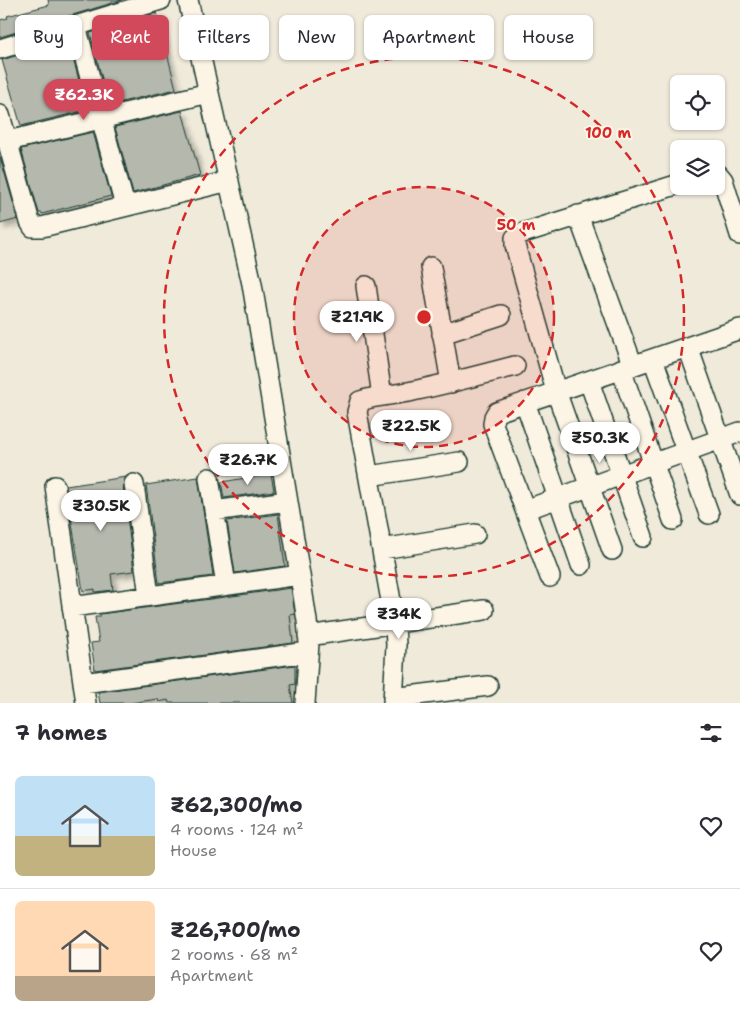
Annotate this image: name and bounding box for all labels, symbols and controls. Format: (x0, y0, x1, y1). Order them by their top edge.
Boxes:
chip: Buy (15, 15, 82, 60)
chip: Rent (92, 15, 169, 60)
chip: Filters (179, 15, 269, 60)
chip: New (279, 15, 354, 60)
chip: Apartment (364, 15, 494, 60)
chip: House (504, 15, 593, 60)
map controls (670, 75, 725, 195)
button: locate (670, 75, 725, 130)
pin: ₹62.3K (43, 78, 125, 121)
text: ₹62.3K (54, 84, 114, 105)
text: 100 m (585, 123, 631, 143)
button: layers (670, 140, 725, 195)
text: 50 m (497, 215, 536, 235)
pin: ₹21.9K (316, 300, 398, 343)
text: ₹21.9K (331, 306, 383, 327)
centre of rings (415, 308, 433, 326)
pin: ₹22.5K (370, 410, 452, 452)
text: ₹22.5K (382, 415, 440, 436)
pin: ₹50.3K (559, 422, 641, 464)
text: ₹50.3K (571, 427, 629, 448)
pin: ₹26.7K (207, 444, 289, 486)
text: ₹26.7K (219, 449, 277, 470)
pin: ₹30.5K (60, 490, 142, 532)
text: ₹30.5K (72, 495, 130, 516)
pin: ₹34K (369, 598, 429, 640)
text: ₹34K (377, 603, 421, 624)
text: 7 homes (15, 719, 107, 747)
icon: filters (697, 719, 725, 747)
text: ₹62,300/mo (170, 791, 303, 819)
icon: home (55, 796, 115, 856)
icon: heart (697, 812, 725, 840)
text: 4 rooms · 124 m² (170, 819, 304, 840)
text: House (170, 840, 217, 861)
text: ₹26,700/mo (170, 916, 301, 944)
icon: home (55, 921, 115, 981)
icon: heart (697, 937, 725, 965)
text: 2 rooms · 68 m² (170, 944, 298, 965)
text: Apartment (170, 965, 253, 986)

